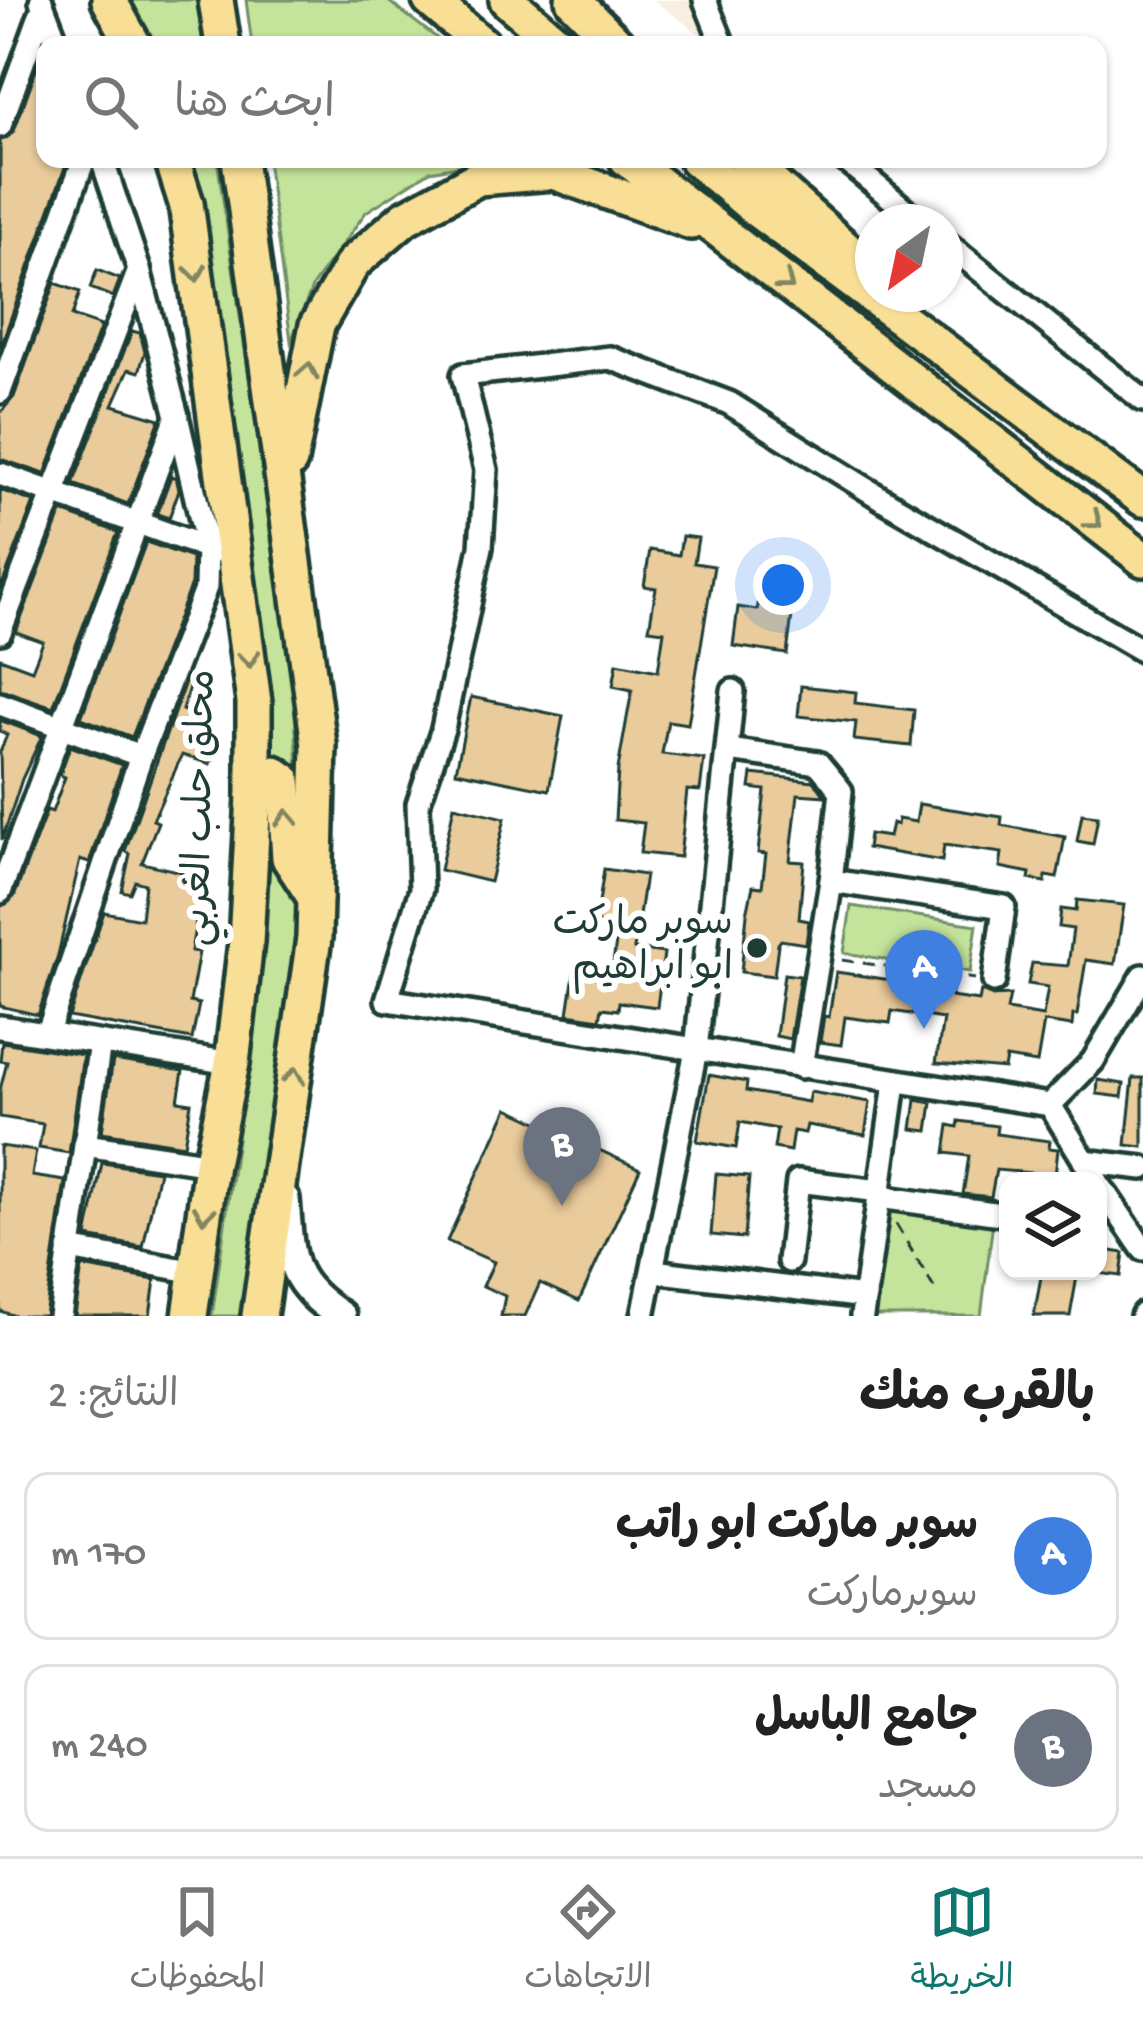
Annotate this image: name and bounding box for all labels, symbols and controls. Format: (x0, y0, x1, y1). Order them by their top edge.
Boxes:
search box (36, 36, 1107, 168)
icon: search (78, 69, 144, 135)
text: ابحث هنا (174, 80, 335, 133)
north arrow (855, 204, 963, 312)
one-way arrow (182, 263, 208, 283)
one-way arrow (772, 269, 794, 290)
one-way arrow (294, 362, 320, 382)
one-way arrow (1081, 507, 1103, 528)
your location (753, 555, 813, 615)
one-way arrow (235, 650, 261, 669)
street label: محلق حلب الغربي (178, 669, 232, 947)
one-way arrow (274, 808, 300, 827)
place label: سوبر ماركت ابو ابراهيم (552, 903, 733, 994)
pin: A (885, 930, 963, 1029)
marker: سوبر ماركت ابو ابراهيم (744, 935, 770, 961)
one-way arrow (280, 1066, 306, 1085)
pin: B (523, 1107, 601, 1206)
map controls (999, 1172, 1107, 1280)
button: layers (999, 1172, 1107, 1280)
one-way arrow (192, 1204, 218, 1223)
text: بالقرب منك (859, 1369, 1095, 1429)
text: النتائج: 2 (48, 1375, 179, 1421)
text: سوبر ماركت ابو راتب (616, 1502, 978, 1555)
text: 170 m (51, 1533, 146, 1579)
text: A (1042, 1533, 1065, 1579)
text: سوبرماركت (807, 1575, 978, 1621)
text: جامع الباسل (754, 1694, 978, 1747)
text: 240 m (51, 1725, 148, 1771)
text: B (1043, 1725, 1063, 1771)
text: مسجد (878, 1767, 978, 1813)
tab: المحفوظات (129, 1879, 265, 2005)
tab: الاتجاهات (524, 1879, 652, 2005)
tab: الخريطة (911, 1879, 1014, 2005)

